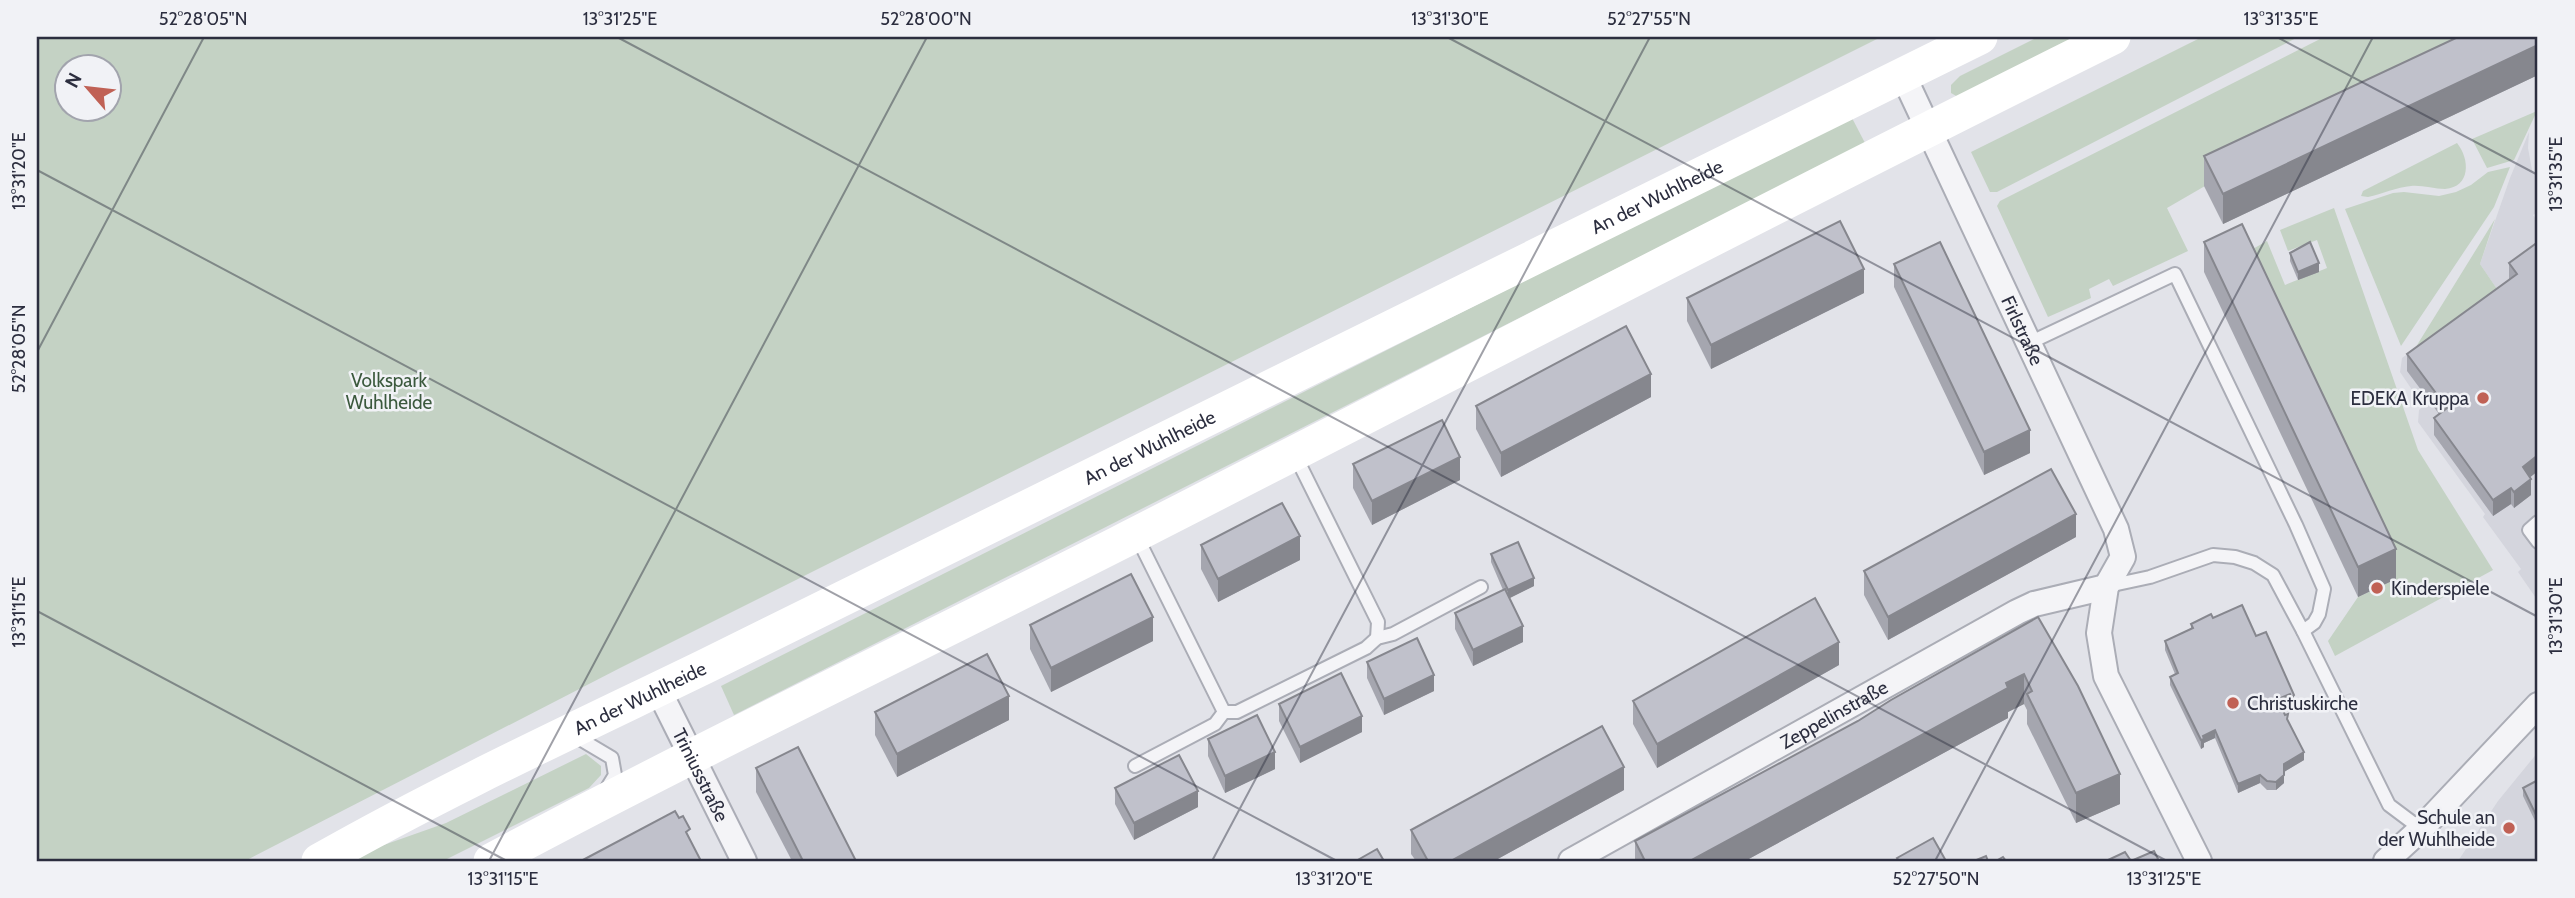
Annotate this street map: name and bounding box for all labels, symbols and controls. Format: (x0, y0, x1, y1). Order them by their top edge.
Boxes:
text: 52°28'05"N (159, 8, 247, 30)
text: 13°31'25"E (583, 8, 657, 30)
text: 52°28'00"N (880, 8, 972, 30)
text: 13°31'30"E (1411, 8, 1489, 30)
text: 52°27'55"N (1607, 8, 1691, 30)
text: 13°31'35"E (2244, 8, 2318, 30)
north arrow (52, 52, 122, 122)
text: N (60, 69, 87, 92)
text: 13°31'20"E (8, 132, 30, 210)
text: 13°31'35"E (2545, 137, 2567, 211)
street label: An der Wuhlheide (1587, 154, 1727, 239)
street label: Firlstraße (1997, 292, 2049, 369)
text: 52°28'05"N (8, 305, 30, 393)
park label: Volkspark Wuhlheide (346, 369, 433, 414)
place label: EDEKA Kruppa (2350, 387, 2469, 410)
marker: EDEKA Kruppa (2475, 390, 2491, 406)
street label: An der Wuhlheide (1080, 405, 1219, 489)
text: 13°31'15"E (8, 577, 30, 647)
place label: Kinderspiele (2391, 577, 2490, 600)
text: 13°31'30"E (2545, 577, 2567, 655)
marker: Kinderspiele (2369, 580, 2385, 596)
street label: An der Wuhlheide (570, 656, 710, 740)
street label: Zeppelinstraße (1776, 675, 1892, 753)
place label: Christuskirche (2247, 692, 2358, 715)
marker: Christuskirche (2225, 695, 2241, 711)
street label: Triniusstraße (668, 725, 734, 825)
place label: Schule an der Wuhlheide (2378, 806, 2495, 851)
marker: Schule an der Wuhlheide (2501, 820, 2517, 836)
text: 13°31'15"E (468, 868, 538, 890)
text: 13°31'20"E (1295, 868, 1373, 890)
text: 52°27'50"N (1893, 868, 1979, 890)
text: 13°31'25"E (2127, 868, 2201, 890)

